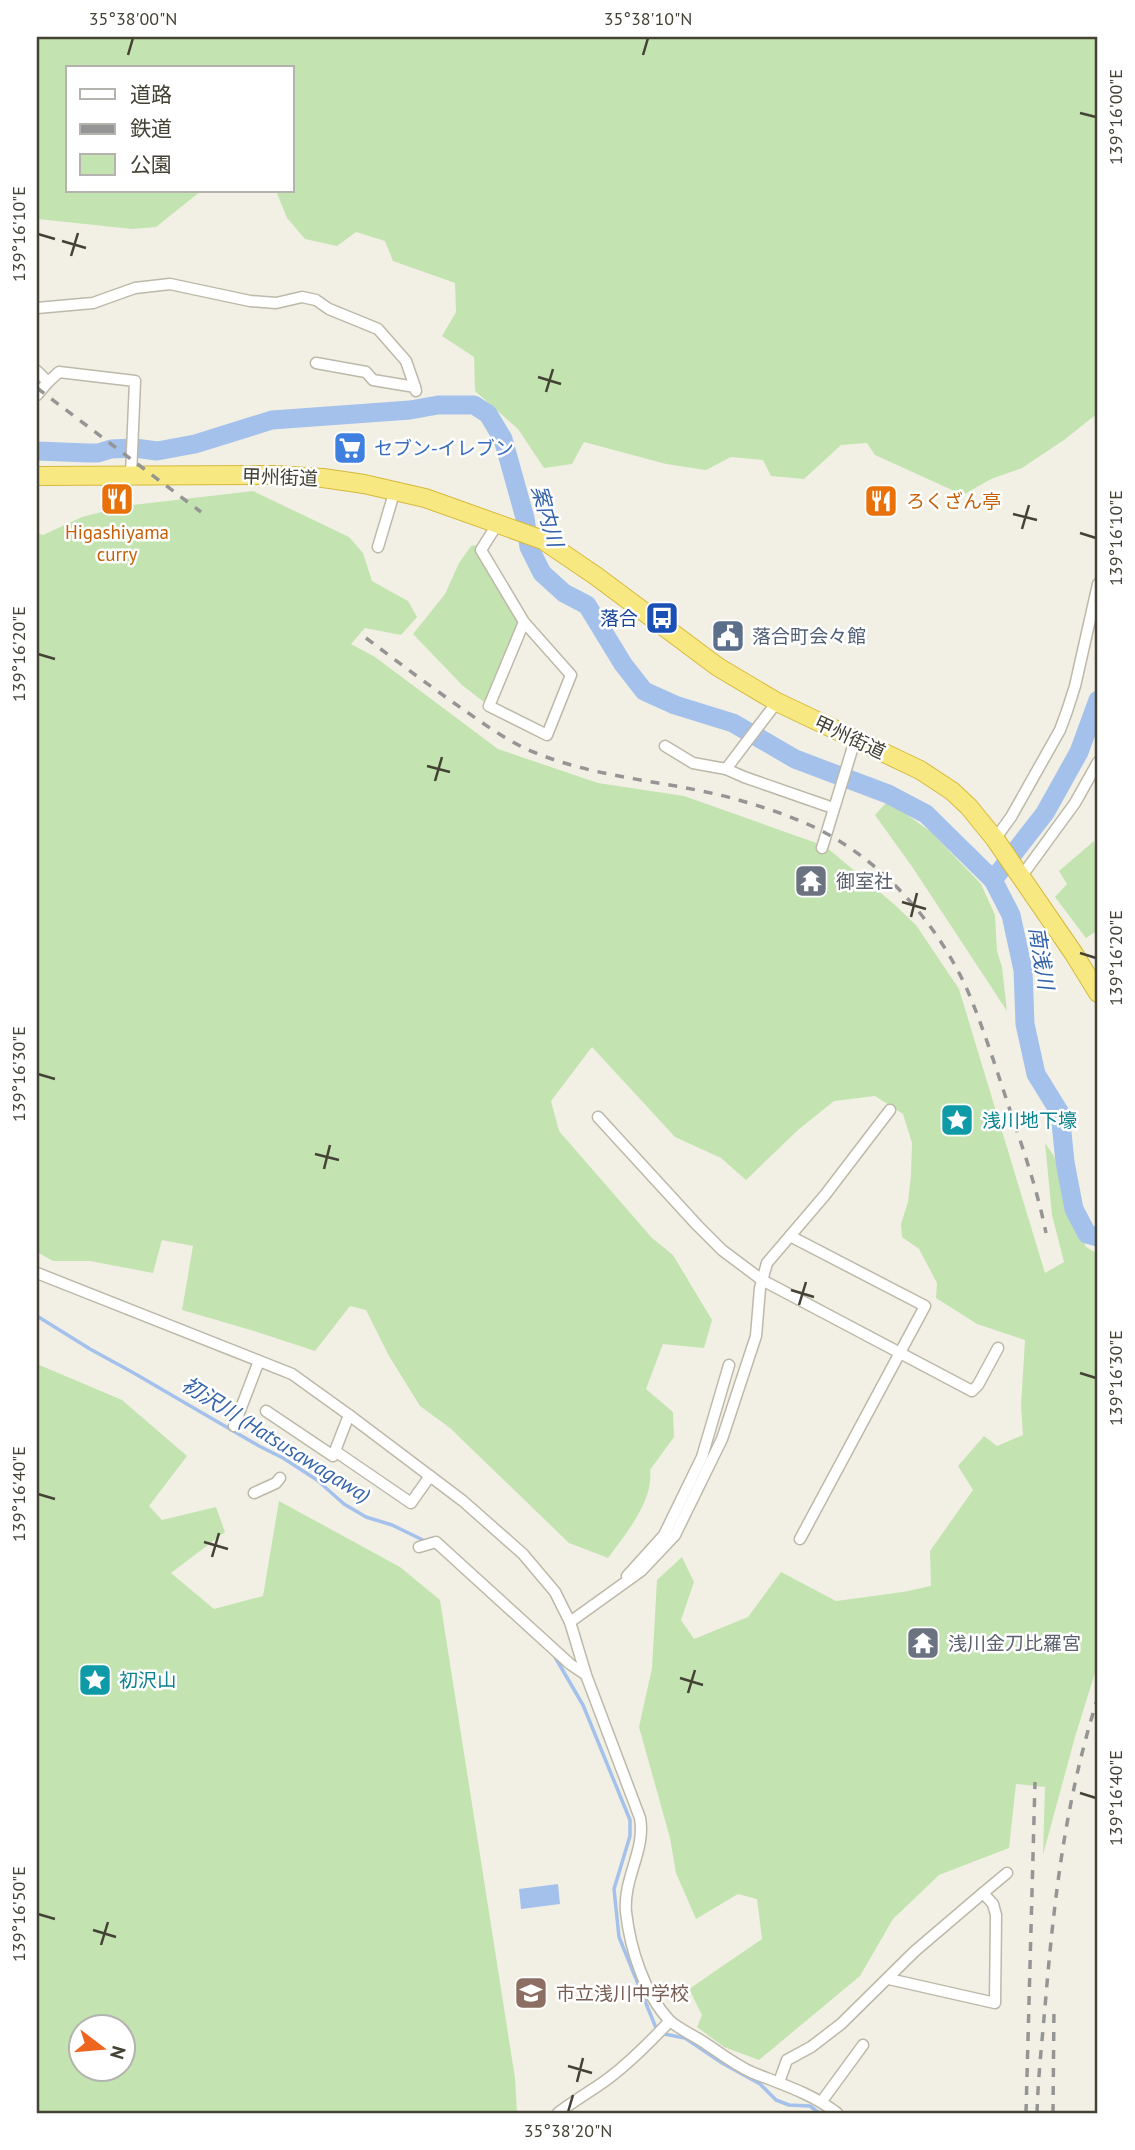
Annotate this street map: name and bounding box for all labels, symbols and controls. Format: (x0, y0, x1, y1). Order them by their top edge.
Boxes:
text: 35°38'00"N (89, 7, 177, 30)
text: 35°38'10"N (604, 7, 692, 30)
legend (66, 66, 294, 192)
text: 139°16'00"E (1104, 69, 1127, 165)
text: 道路 (130, 81, 172, 108)
text: 鉄道 (130, 115, 172, 142)
text: 公園 (130, 151, 172, 178)
text: 139°16'10"E (7, 186, 30, 282)
supermarket icon: セブン-イレブン (331, 429, 369, 467)
place label: セブン-イレブン (374, 436, 514, 460)
street label: 甲州街道 (242, 464, 318, 490)
restaurant icon: Higashiyama curry (98, 480, 136, 518)
water label: 案内川 (526, 482, 570, 552)
restaurant icon: ろくざん亭 (862, 482, 900, 520)
place label: ろくざん亭 (906, 489, 1001, 513)
text: 139°16'10"E (1104, 490, 1127, 586)
place label: Higashiyama curry (65, 520, 169, 566)
bus stop icon: 落合 (643, 599, 681, 637)
text: 139°16'20"E (7, 606, 30, 702)
place label: 落合 (600, 606, 638, 630)
public building icon: 落合町会々館 (709, 617, 747, 655)
place label: 落合町会々館 (752, 624, 866, 648)
street label: 甲州街道 (810, 710, 890, 764)
temple icon: 御室社 (792, 862, 830, 900)
place label: 御室社 (836, 869, 893, 893)
text: 139°16'20"E (1104, 910, 1127, 1006)
water label: 南浅川 (1023, 925, 1060, 993)
text: 139°16'30"E (7, 1026, 30, 1122)
place icon: 浅川地下壕 (938, 1101, 976, 1139)
place label: 浅川地下壕 (982, 1108, 1077, 1132)
text: 139°16'30"E (1104, 1330, 1127, 1426)
water label: 初沢川 (Hatsusawagawa) (177, 1370, 376, 1509)
text: 139°16'40"E (7, 1446, 30, 1542)
temple icon: 浅川金刀比羅宮 (904, 1624, 942, 1662)
place label: 浅川金刀比羅宮 (948, 1631, 1081, 1655)
place icon: 初沢山 (76, 1661, 114, 1699)
place label: 初沢山 (119, 1668, 176, 1692)
text: 139°16'40"E (1104, 1750, 1127, 1846)
text: 139°16'50"E (7, 1866, 30, 1962)
school or university icon: 市立浅川中学校 (512, 1974, 550, 2012)
place label: 市立浅川中学校 (556, 1981, 689, 2005)
north arrow (66, 2014, 136, 2084)
text: N (105, 2043, 132, 2062)
text: 35°38'20"N (524, 2119, 612, 2142)

